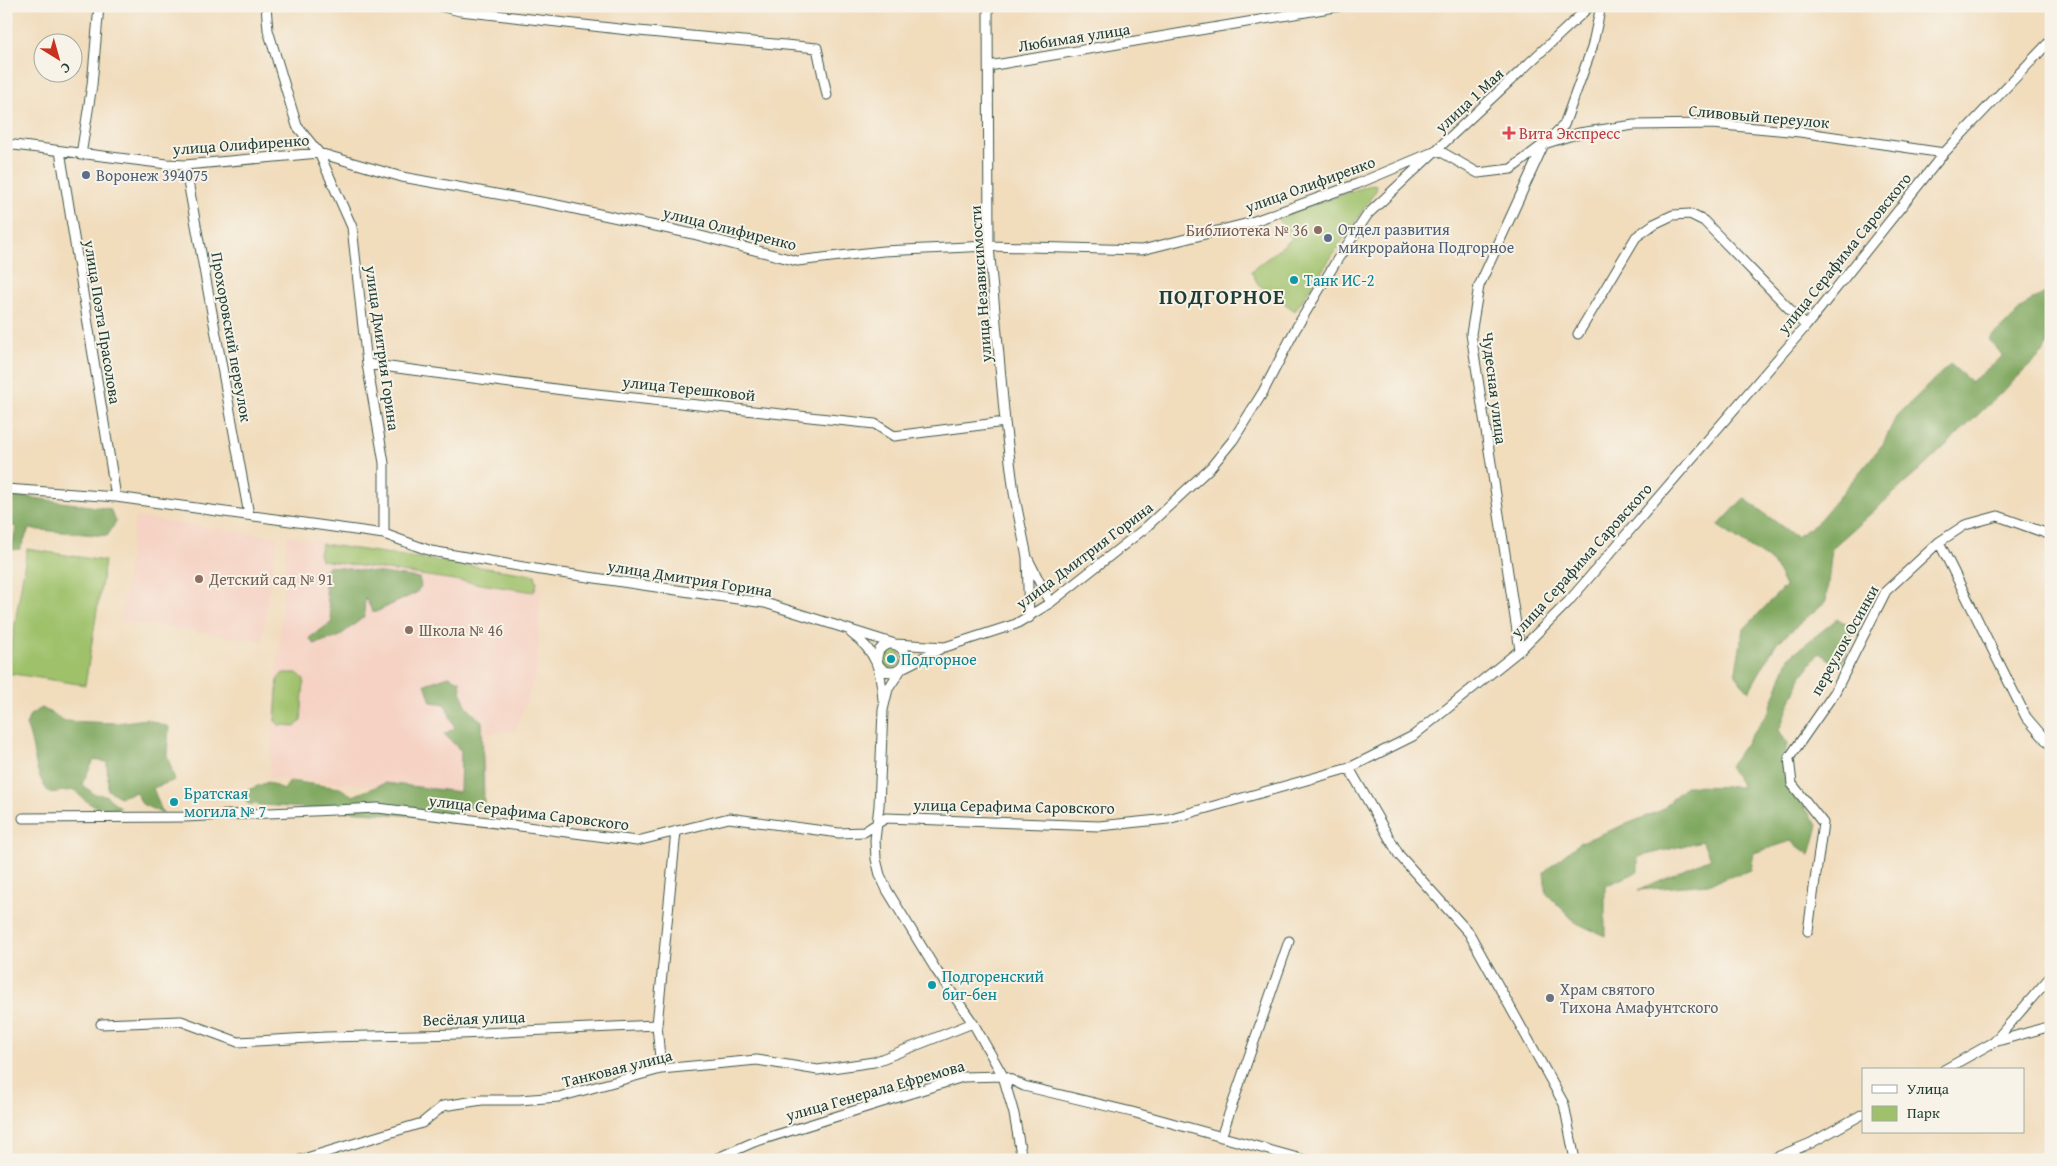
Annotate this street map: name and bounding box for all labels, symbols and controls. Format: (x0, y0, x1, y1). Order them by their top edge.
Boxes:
street label: Любимая улица (1016, 16, 1132, 58)
north arrow (32, 32, 82, 82)
text: С (57, 58, 75, 79)
street label: улица 1 Мая (1429, 62, 1509, 139)
street label: Сливовый переулок (1688, 98, 1831, 134)
place label: Вита Экспресс (1519, 121, 1620, 145)
street label: улица Олифиренко (171, 127, 310, 161)
marker: Вита Экспресс (1503, 127, 1515, 139)
street label: улица Олифиренко (1241, 149, 1378, 219)
place label: Воронеж 394075 (96, 163, 208, 187)
street label: улица Серафима Саровского (1771, 167, 1917, 340)
marker: Воронеж 394075 (80, 169, 92, 181)
street label: улица Олифиренко (660, 200, 799, 256)
street label: улица Независимости (963, 204, 998, 364)
place label: Отдел развития микрорайона Подгорное (1338, 217, 1514, 259)
place label: Библиотека № 36 (1186, 218, 1308, 242)
marker: Библиотека № 36 (1312, 224, 1324, 236)
marker: Отдел развития микрорайона Подгорное (1322, 232, 1334, 244)
street label: улица Поэта Прасолова (78, 237, 128, 406)
street label: Прохоровский переулок (205, 250, 259, 424)
street label: улица Дмитрия Горина (359, 263, 407, 432)
place label: Танк ИС-2 (1304, 268, 1374, 292)
marker: Танк ИС-2 (1288, 274, 1300, 286)
district label: ПОДГОРНОЕ (1159, 281, 1285, 312)
street label: Чудесная улица (1476, 330, 1514, 446)
street label: улица Терешковой (620, 369, 757, 407)
street label: улица Серафима Саровского (1504, 477, 1657, 644)
street label: улица Дмитрия Горина (1010, 495, 1158, 615)
street label: улица Дмитрия Горина (605, 553, 774, 603)
place label: Детский сад № 91 (208, 567, 333, 591)
marker: Детский сад № 91 (193, 573, 205, 585)
street label: переулок Осинки (1804, 580, 1885, 700)
place label: Школа № 46 (419, 618, 503, 642)
marker: Школа № 46 (403, 624, 415, 636)
place label: Подгорное (901, 647, 977, 671)
marker: Подгорное (885, 653, 897, 665)
place label: Братская могила № 7 (184, 781, 266, 823)
street label: улица Серафима Саровского (427, 788, 630, 836)
street label: улица Серафима Саровского (912, 792, 1115, 820)
marker: Братская могила № 7 (168, 796, 180, 808)
place label: Подгоренский биг-бен (942, 964, 1045, 1006)
place label: Храм святого Тихона Амафунтского (1560, 977, 1718, 1019)
marker: Подгоренский биг-бен (926, 979, 938, 991)
marker: Храм святого Тихона Амафунтского (1544, 992, 1556, 1004)
street label: Весёлая улица (422, 1004, 526, 1032)
street label: Танковая улица (559, 1043, 675, 1093)
street label: улица Генерала Ефремова (782, 1053, 968, 1127)
legend (1862, 1068, 2024, 1134)
text: Улица (1907, 1078, 1950, 1099)
text: Парк (1907, 1102, 1940, 1123)

